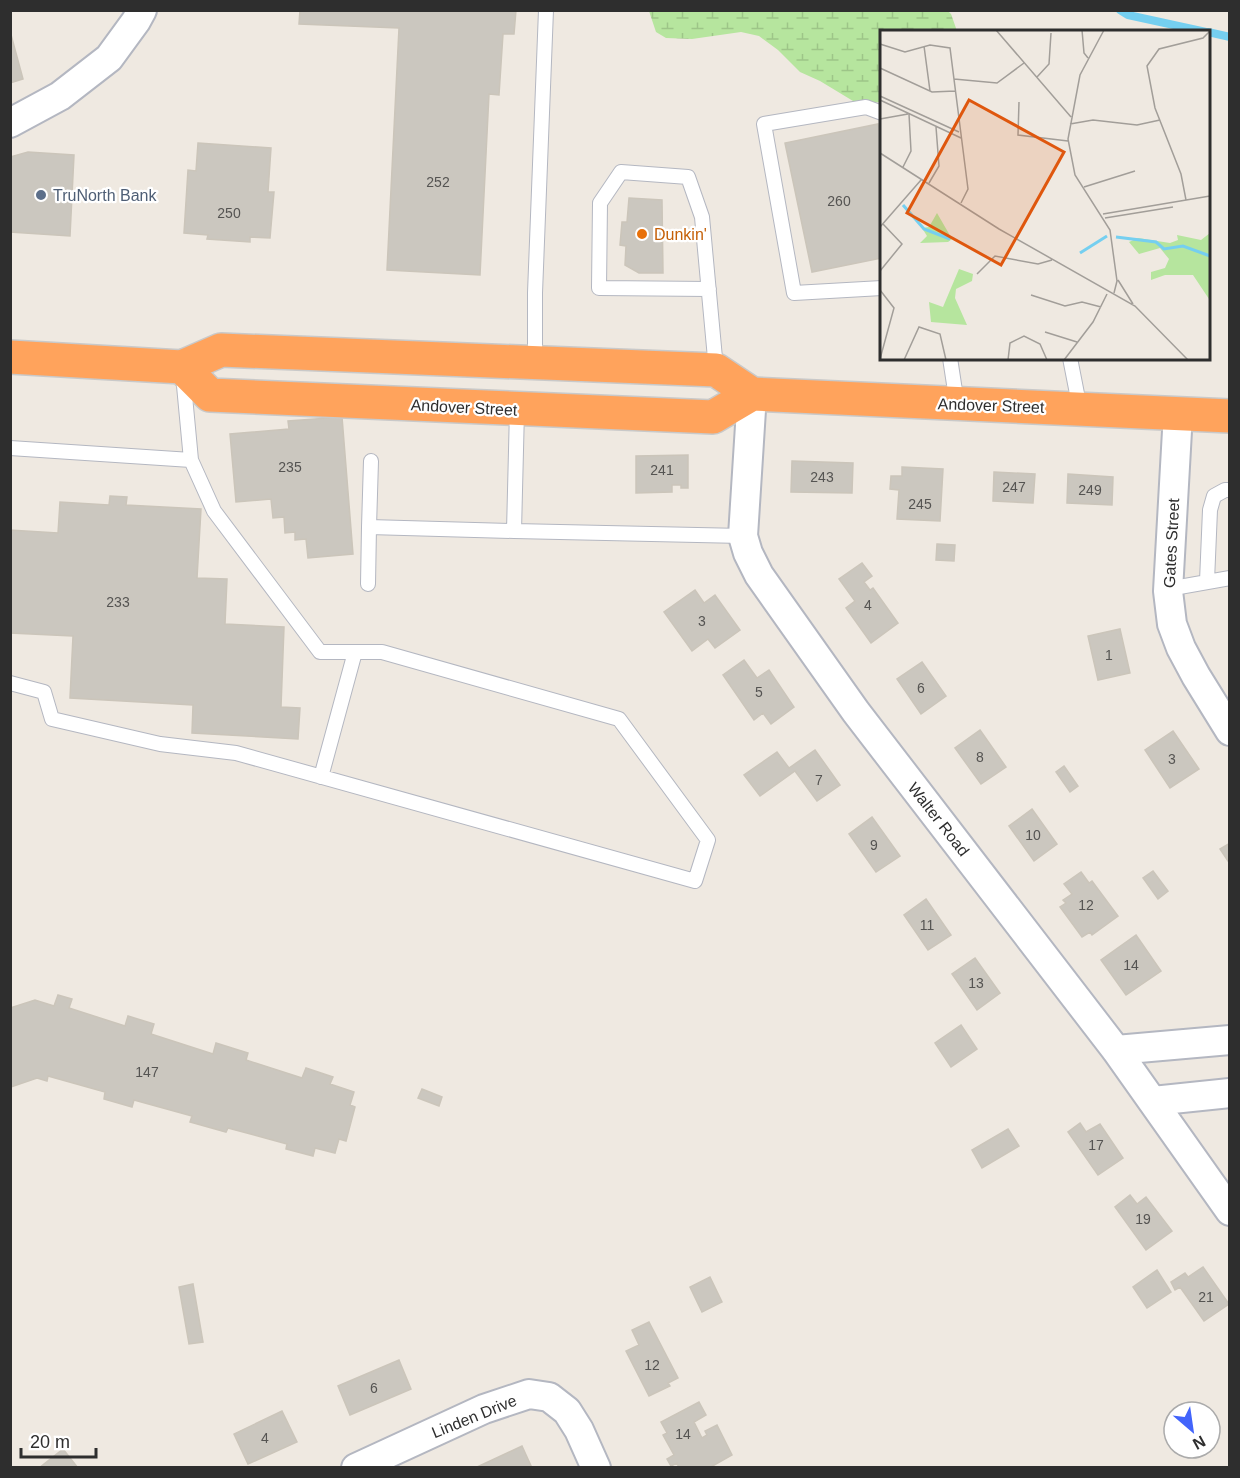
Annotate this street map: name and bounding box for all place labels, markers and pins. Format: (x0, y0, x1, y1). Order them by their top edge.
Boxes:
place label: TruNorth Bank (53, 187, 157, 204)
marker: TruNorth Bank (34, 188, 48, 202)
place label: Dunkin' (654, 226, 707, 243)
marker: Dunkin' (635, 227, 649, 241)

